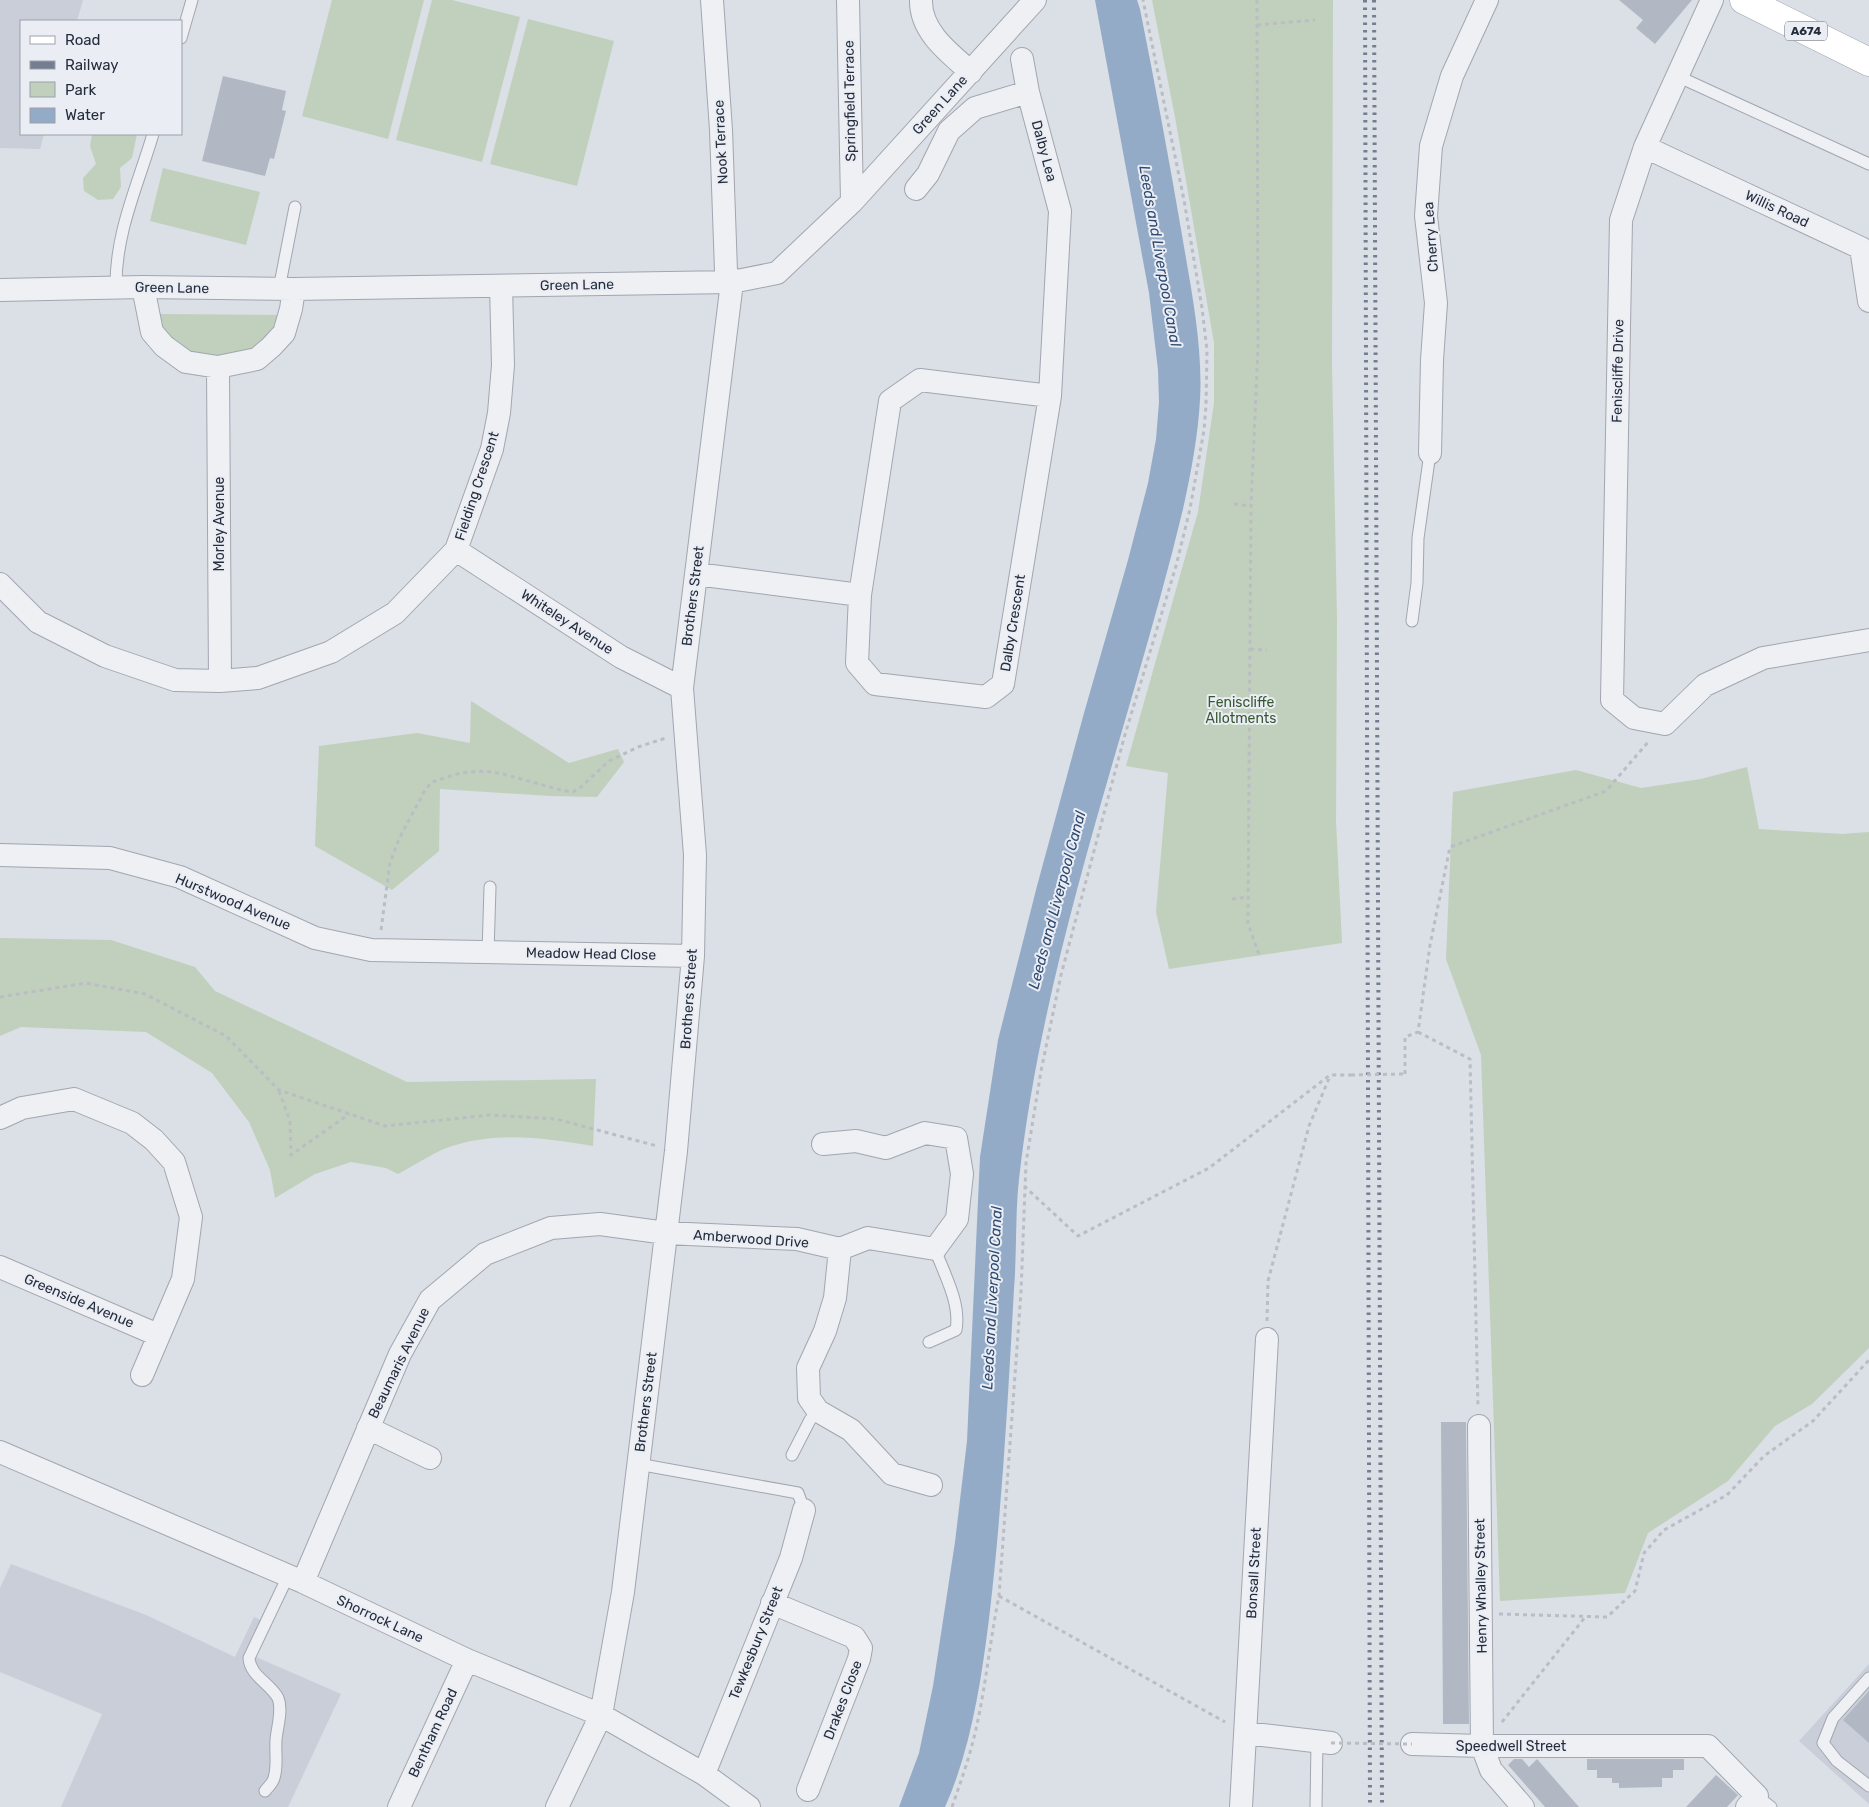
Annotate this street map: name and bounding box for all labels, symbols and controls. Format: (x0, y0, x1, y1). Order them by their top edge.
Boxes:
legend (20, 20, 182, 135)
road number: A674 (1785, 22, 1827, 40)
text: Road (65, 31, 101, 49)
street label: Springfield Terrace (840, 40, 860, 162)
text: Railway (65, 56, 119, 74)
street label: Green Lane (909, 72, 971, 138)
text: Park (65, 81, 96, 99)
street label: Nook Terrace (710, 99, 732, 185)
text: Water (65, 106, 105, 124)
street label: Dalby Lea (1028, 118, 1060, 184)
water label: Leeds and Liverpool Canal (1135, 164, 1185, 348)
street label: Willis Road (1742, 187, 1812, 231)
street label: Cherry Lea (1420, 201, 1442, 273)
street label: Green Lane (540, 276, 614, 294)
street label: Green Lane (135, 279, 209, 297)
street label: Feniscliffe Drive (1609, 319, 1627, 423)
street label: Fielding Crescent (451, 429, 503, 543)
street label: Morley Avenue (211, 476, 228, 571)
street label: Brothers Street (678, 544, 708, 647)
street label: Dalby Crescent (997, 572, 1029, 673)
street label: Whiteley Avenue (518, 586, 617, 658)
park label: Feniscliffe Allotments (1206, 694, 1276, 727)
water label: Leeds and Liverpool Canal (1025, 809, 1090, 991)
street label: Hurstwood Avenue (173, 870, 293, 934)
street label: Meadow Head Close (526, 944, 656, 964)
street label: Brothers Street (677, 948, 701, 1050)
water label: Leeds and Liverpool Canal (978, 1206, 1006, 1390)
street label: Amberwood Drive (693, 1226, 810, 1252)
street label: Greenside Avenue (22, 1270, 137, 1332)
street label: Beaumaris Avenue (365, 1305, 433, 1421)
street label: Brothers Street (631, 1350, 661, 1453)
street label: Henry Whalley Street (1471, 1518, 1491, 1654)
street label: Bonsall Street (1243, 1526, 1265, 1619)
street label: Tewkesbury Street (725, 1583, 787, 1702)
street label: Shorrock Lane (334, 1591, 426, 1647)
street label: Drakes Close (820, 1658, 866, 1742)
street label: Bentham Road (405, 1686, 461, 1780)
street label: Speedwell Street (1456, 1738, 1567, 1755)

